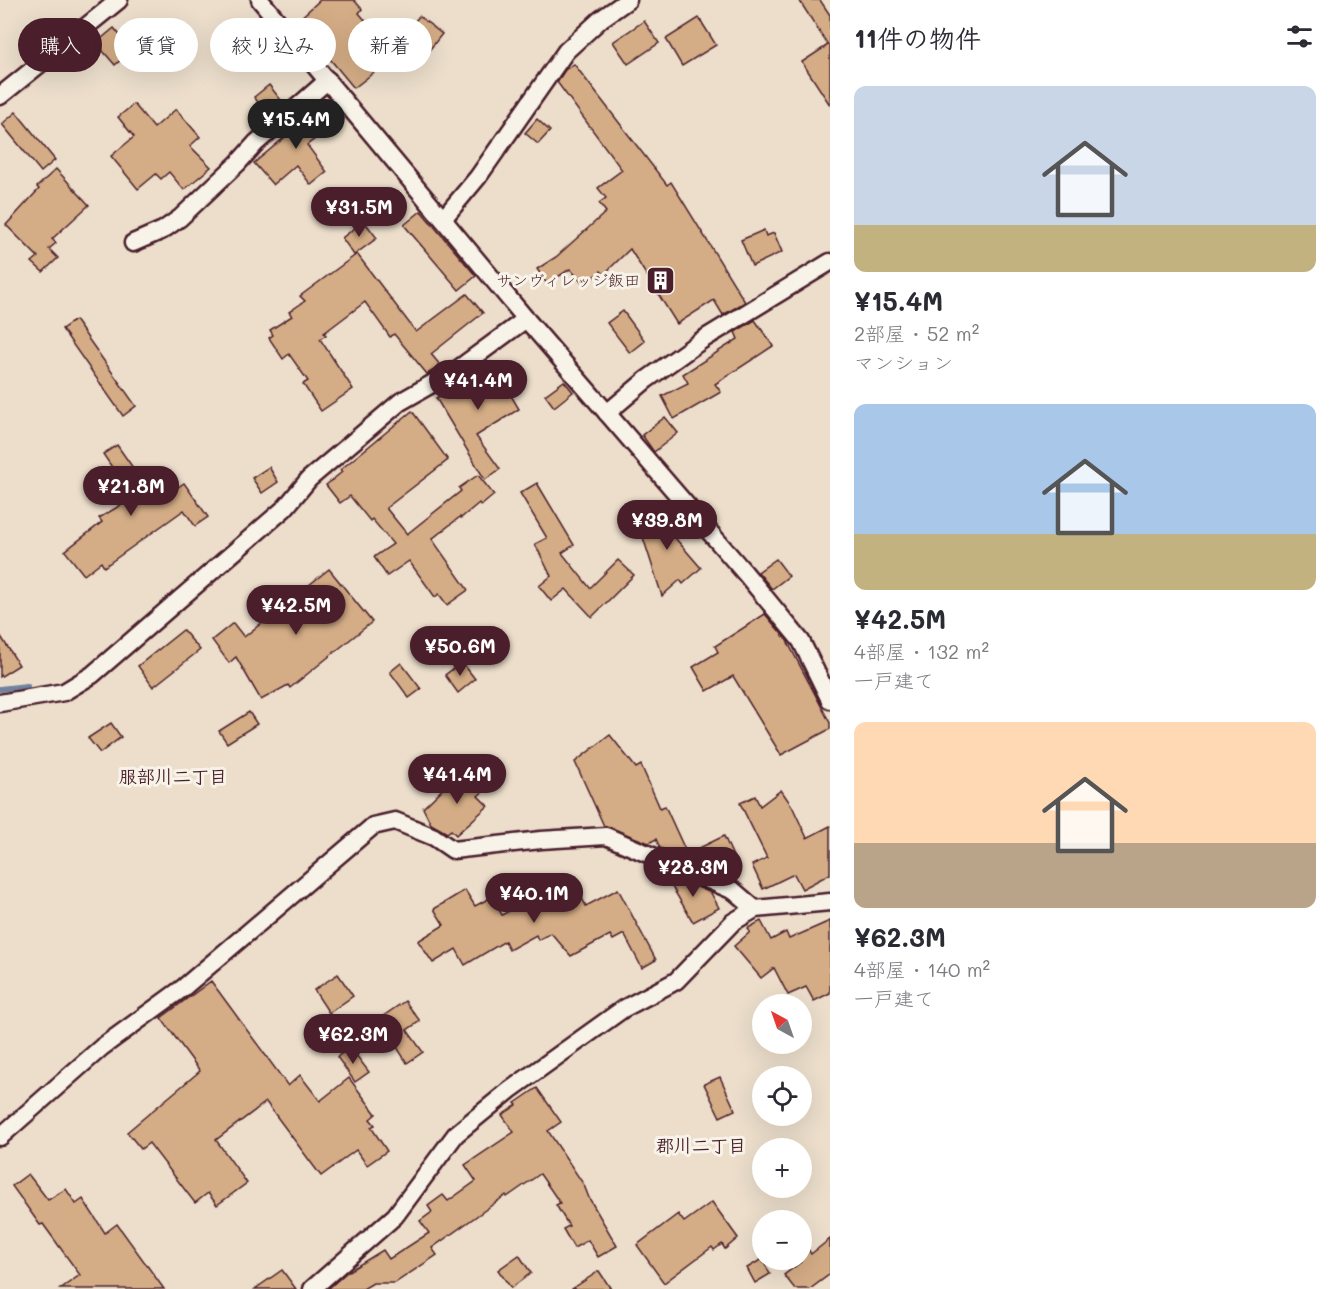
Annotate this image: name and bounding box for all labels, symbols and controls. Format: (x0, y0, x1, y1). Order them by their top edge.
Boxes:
chip: 購入 (18, 18, 102, 72)
chip: 賃貸 (114, 18, 198, 72)
chip: 絞り込み (210, 18, 336, 72)
chip: 新着 (348, 18, 432, 72)
icon: filters (1283, 20, 1316, 53)
text: 11件の物件 (854, 21, 981, 55)
pin: ¥15.4M (247, 99, 345, 150)
text: ¥15.4M (262, 105, 330, 131)
icon: home (1031, 125, 1139, 233)
pin: ¥31.5M (310, 187, 408, 238)
text: ¥31.5M (325, 193, 393, 219)
building icon: サンヴィレッジ飯田 (645, 264, 677, 296)
place label: サンヴィレッジ飯田 (496, 269, 640, 290)
text: ¥15.4M (854, 284, 943, 318)
text: 2部屋 · 52 m² (854, 320, 979, 346)
text: マンション (854, 349, 953, 375)
pin: ¥41.4M (429, 360, 527, 411)
text: ¥41.4M (443, 366, 513, 392)
icon: home (1031, 443, 1139, 551)
pin: ¥21.8M (82, 466, 180, 517)
text: ¥21.8M (97, 472, 165, 498)
pin: ¥39.8M (618, 500, 716, 551)
text: ¥39.8M (631, 506, 703, 532)
pin: ¥42.5M (247, 585, 345, 636)
text: ¥42.5M (261, 591, 331, 617)
text: ¥42.5M (854, 602, 946, 636)
pin: ¥50.6M (411, 626, 509, 677)
text: ¥50.6M (424, 632, 496, 658)
text: 4部屋 · 132 m² (854, 638, 989, 664)
text: 一戸建て (854, 667, 934, 693)
pin: ¥41.4M (408, 754, 506, 805)
text: ¥41.4M (422, 760, 492, 786)
icon: home (1031, 761, 1139, 869)
district label: 服部川二丁目 (119, 764, 227, 788)
pin: ¥28.3M (644, 847, 742, 898)
text: ¥28.3M (657, 853, 729, 879)
pin: ¥40.1M (485, 873, 583, 924)
text: ¥40.1M (499, 879, 569, 905)
text: ¥62.3M (854, 920, 946, 954)
text: 4部屋 · 140 m² (854, 956, 990, 982)
text: 一戸建て (854, 985, 934, 1011)
north arrow (752, 994, 812, 1054)
map controls (752, 994, 812, 1270)
pin: ¥62.3M (304, 1014, 402, 1065)
text: ¥62.3M (318, 1020, 388, 1046)
button: locate (752, 1066, 812, 1126)
district label: 郡川二丁目 (656, 1133, 746, 1157)
button: + (752, 1138, 812, 1198)
button: − (752, 1210, 812, 1270)

